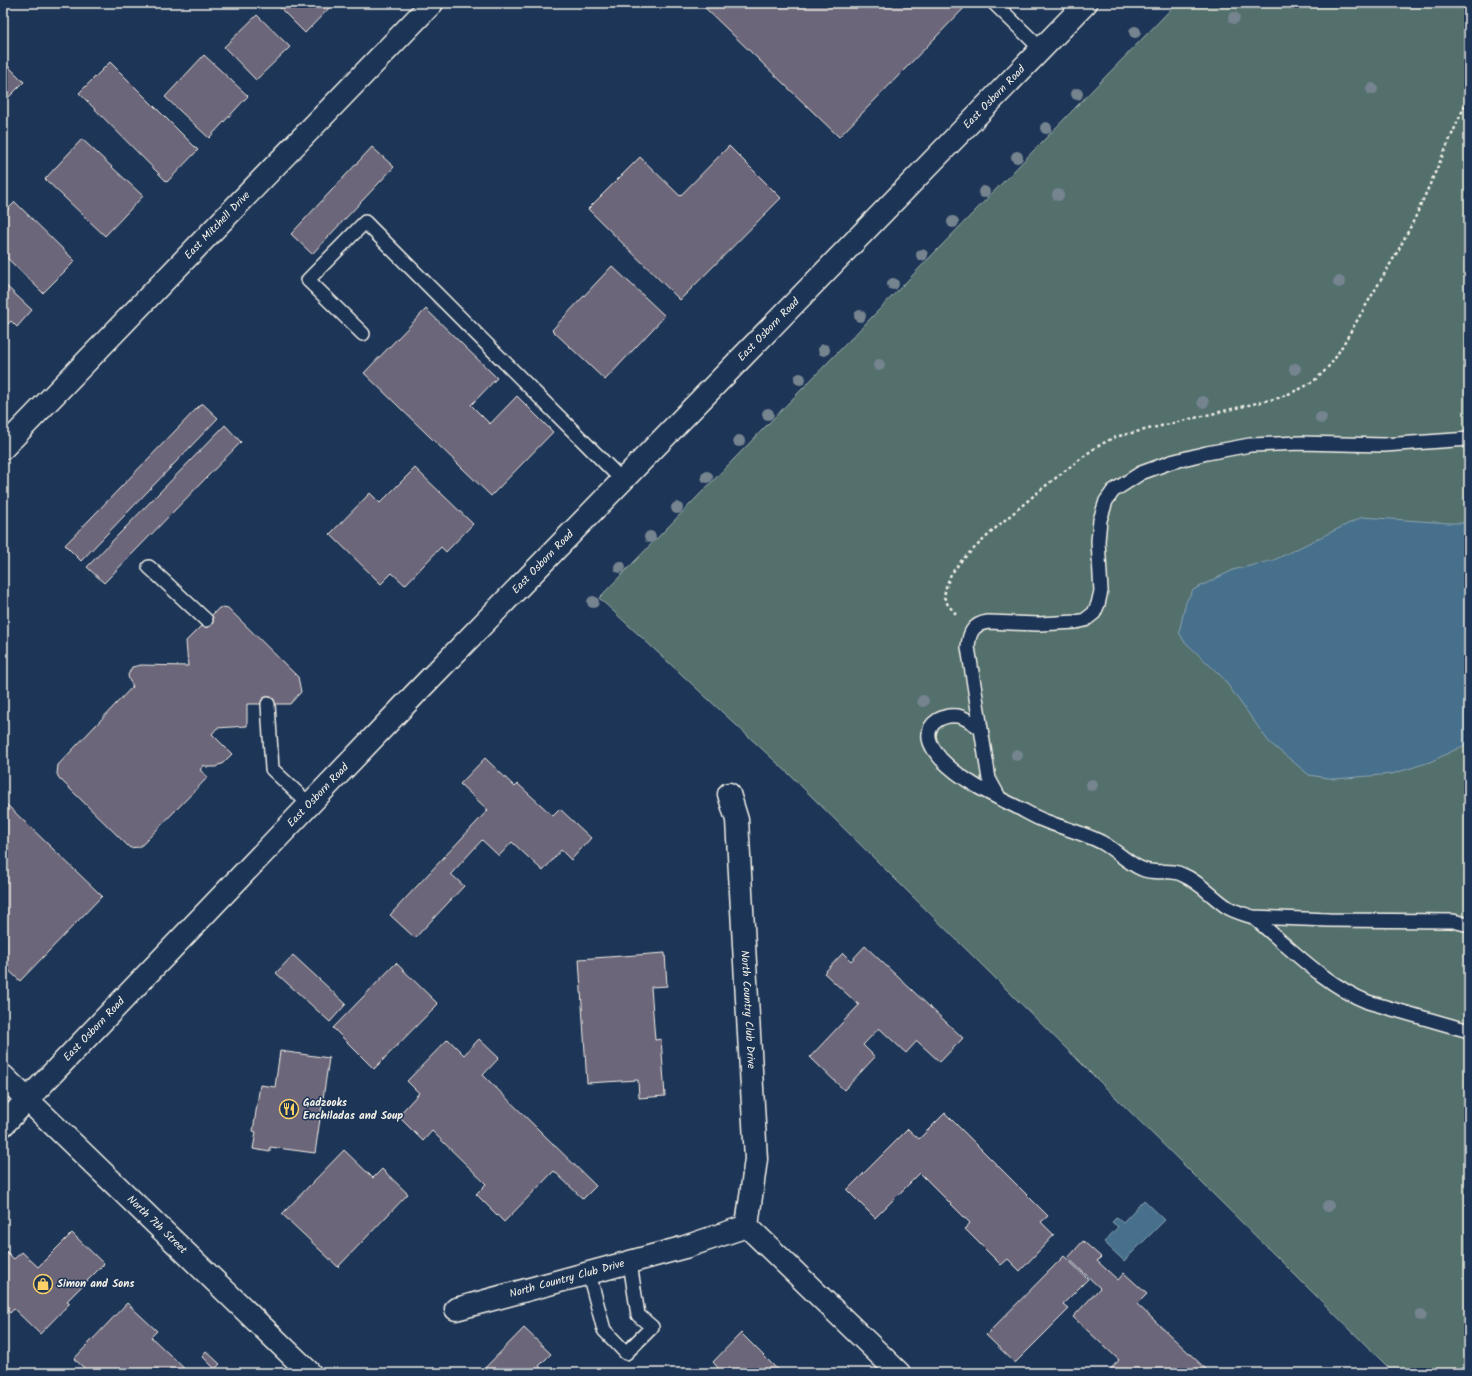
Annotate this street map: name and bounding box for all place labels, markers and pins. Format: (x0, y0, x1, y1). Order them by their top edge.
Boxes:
place label: Gadzooks Enchiladas and Soup (303, 1094, 403, 1125)
restaurant icon: Gadzooks Enchiladas and Soup (278, 1098, 300, 1120)
shop icon: Simon and Sons (32, 1273, 54, 1295)
place label: Simon and Sons (57, 1275, 135, 1293)

